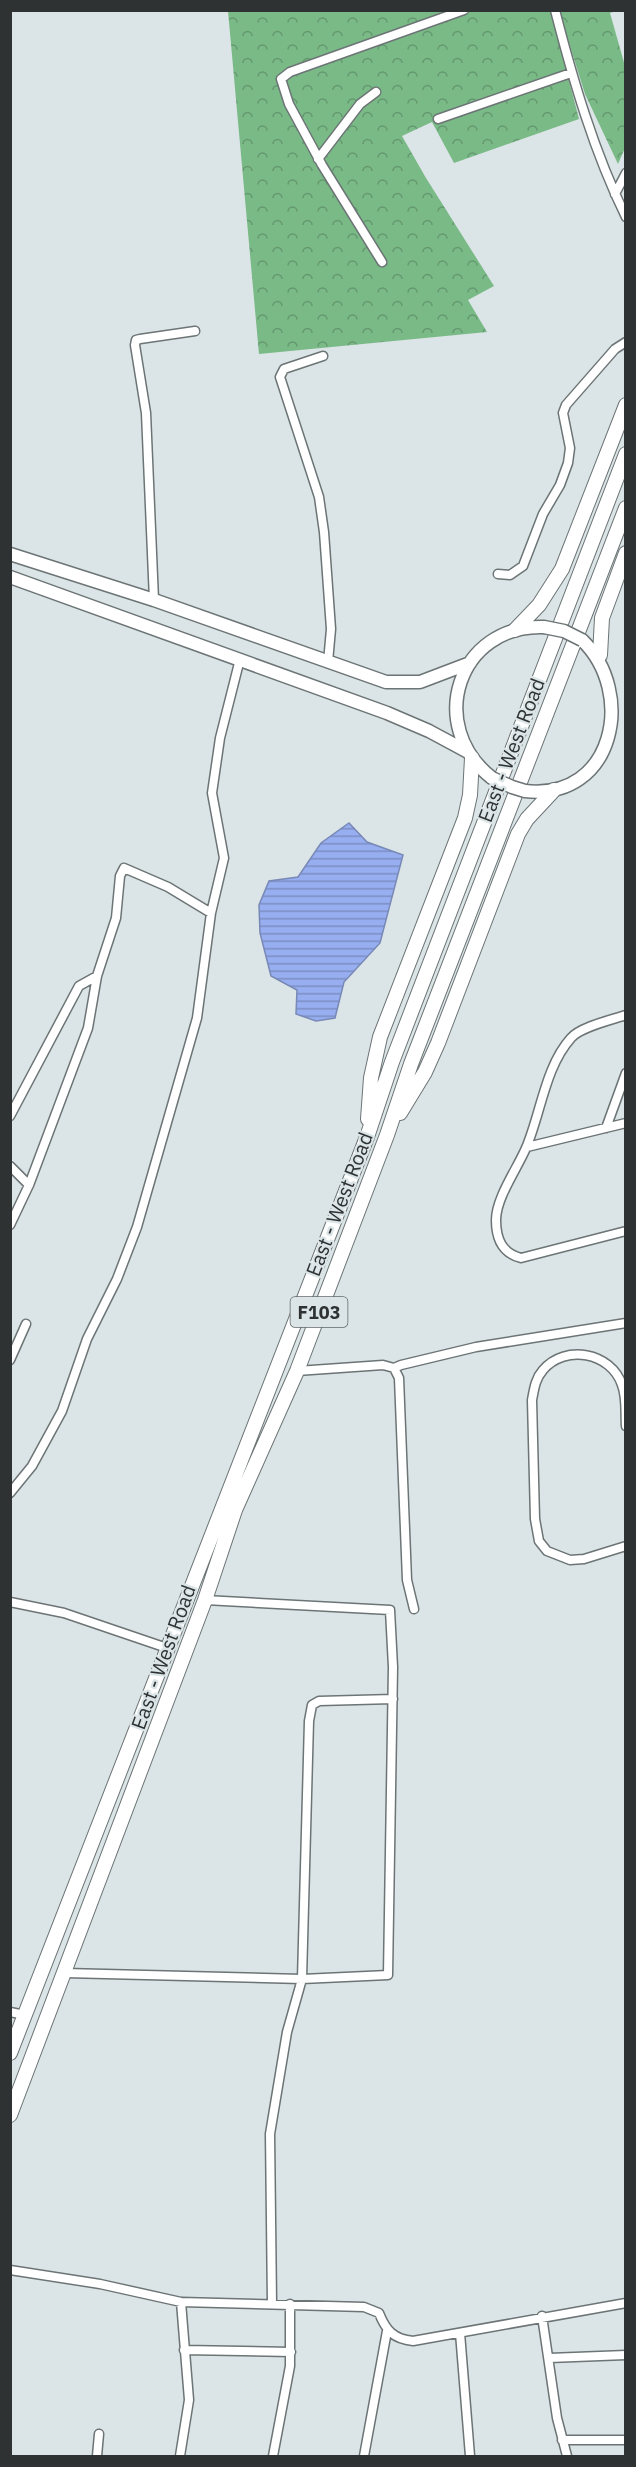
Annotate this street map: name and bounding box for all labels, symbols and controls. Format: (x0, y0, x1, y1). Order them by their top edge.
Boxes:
street label: East - West Road (471, 674, 551, 826)
street label: East - West Road (299, 1128, 379, 1280)
road number: F103 (290, 1297, 348, 1327)
street label: East - West Road (124, 1581, 202, 1733)

